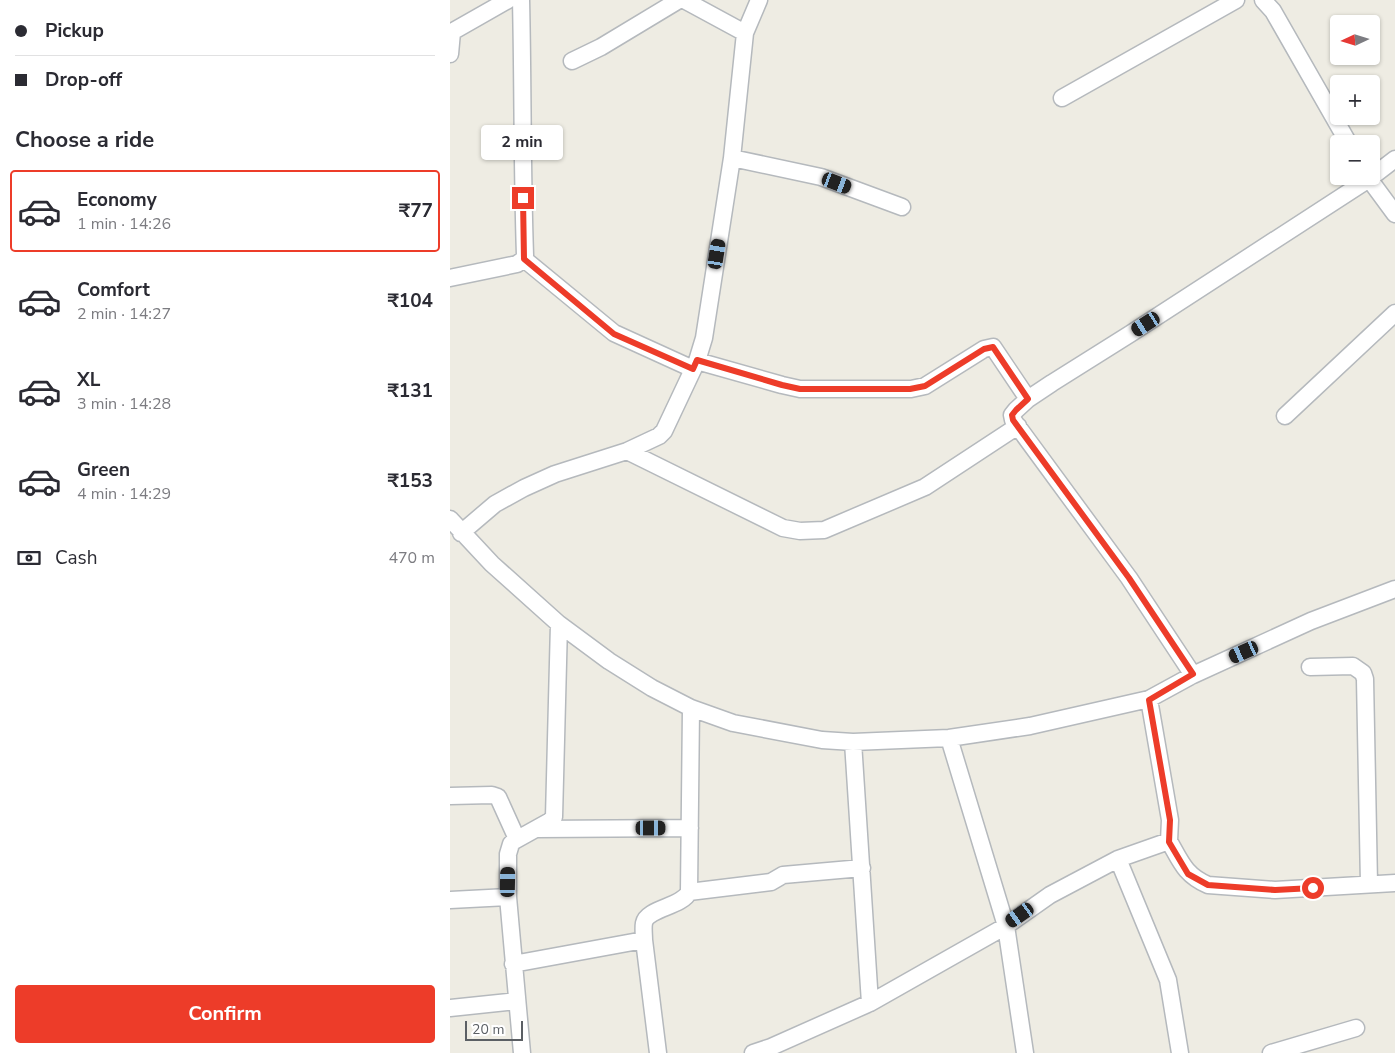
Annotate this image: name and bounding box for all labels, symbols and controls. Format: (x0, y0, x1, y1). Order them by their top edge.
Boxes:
north arrow (1330, 15, 1380, 65)
map controls (1330, 15, 1380, 185)
text: Pickup (45, 18, 104, 44)
text: Drop-off (45, 67, 122, 93)
button: + (1330, 75, 1380, 125)
text: Choose a ride (15, 125, 154, 155)
callout: 2 min (482, 126, 564, 160)
text: 2 min (501, 131, 543, 153)
button: − (1330, 135, 1380, 185)
car (820, 171, 853, 195)
text: Economy (77, 187, 157, 213)
route end (512, 187, 534, 209)
icon: car (17, 189, 62, 234)
text: ₹77 (399, 198, 433, 224)
text: 1 min · 14:26 (77, 213, 171, 235)
car (707, 238, 726, 270)
text: Comfort (77, 277, 150, 303)
icon: car (17, 279, 62, 324)
text: ₹104 (387, 288, 433, 314)
text: 2 min · 14:27 (77, 303, 171, 325)
car (1129, 310, 1162, 338)
text: XL (77, 367, 100, 393)
icon: car (17, 369, 62, 414)
text: ₹131 (387, 378, 433, 404)
text: 3 min · 14:28 (77, 393, 171, 415)
text: Green (77, 457, 130, 483)
icon: car (17, 459, 62, 504)
text: ₹153 (387, 468, 433, 494)
text: 4 min · 14:29 (77, 483, 171, 505)
icon: cash (15, 544, 43, 572)
text: Cash (55, 545, 97, 571)
text: 470 m (388, 547, 435, 569)
car (1227, 639, 1260, 665)
car (636, 821, 666, 836)
car (500, 867, 515, 897)
route start (1302, 877, 1324, 899)
car (1003, 900, 1036, 930)
button: Confirm (15, 985, 435, 1043)
scale bar (465, 1018, 522, 1041)
text: 20 m (472, 1020, 504, 1039)

